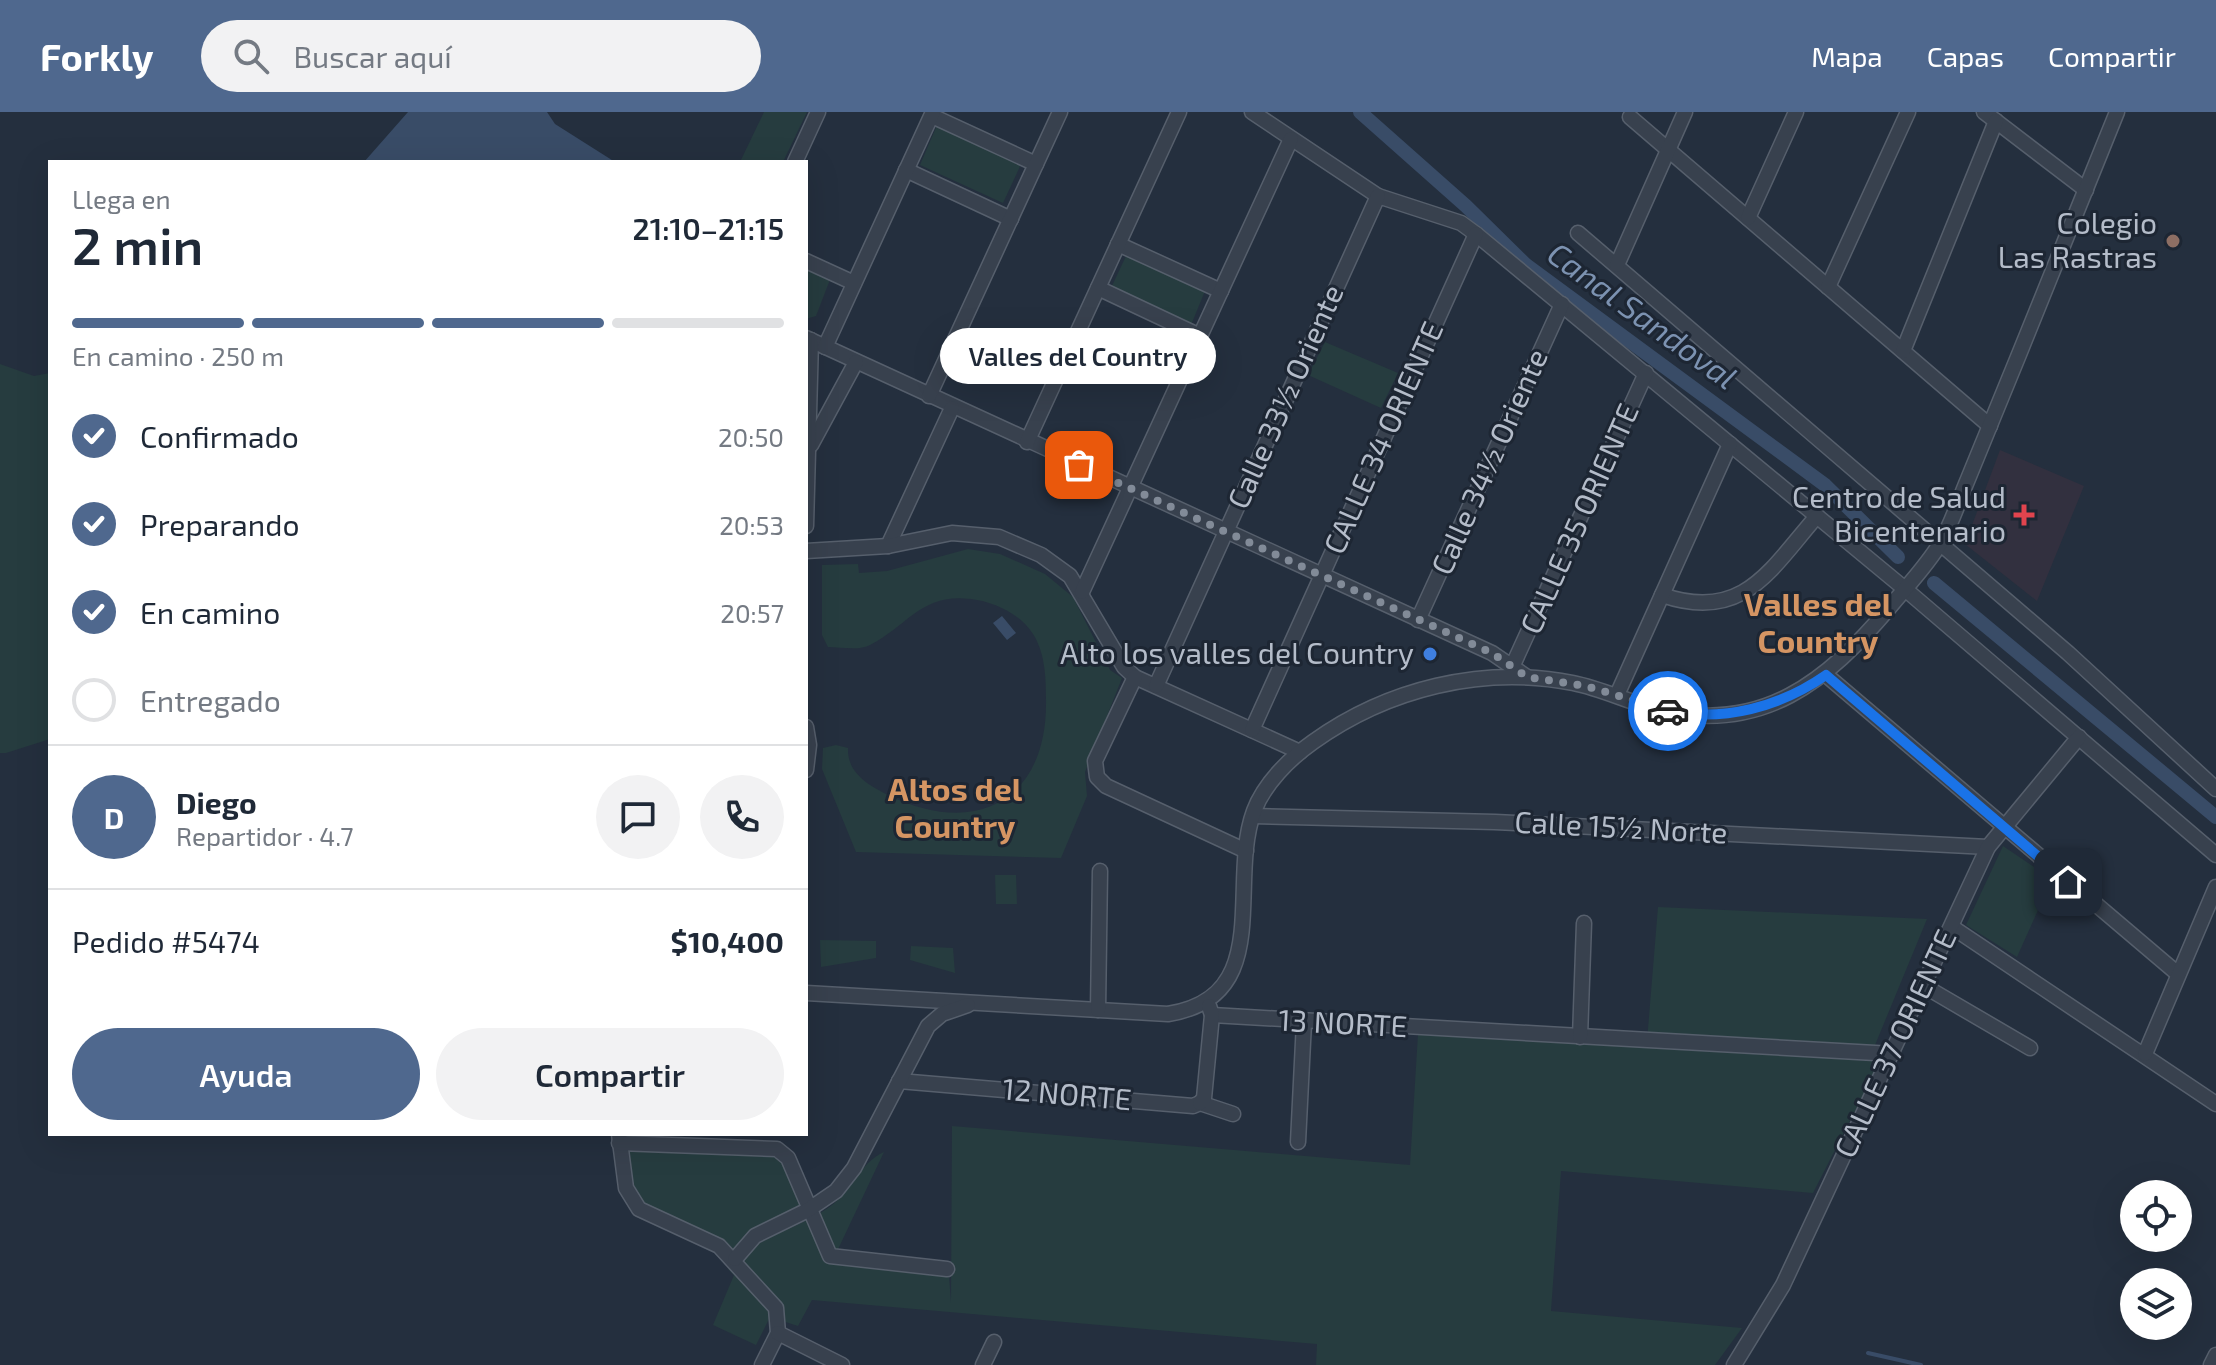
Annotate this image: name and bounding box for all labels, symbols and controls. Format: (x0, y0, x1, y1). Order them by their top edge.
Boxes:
search box (201, 20, 761, 92)
text: Forkly (40, 33, 153, 79)
icon: search (229, 34, 273, 78)
text: Buscar aquí (293, 38, 452, 74)
text: Mapa (1811, 39, 1883, 73)
text: Capas (1927, 39, 2004, 73)
text: Compartir (2048, 39, 2176, 73)
text: Llega en (72, 183, 171, 214)
place label: Colegio Las Rastras (1998, 204, 2157, 274)
text: 21:10–21:15 (632, 210, 784, 246)
text: 2 min (72, 213, 203, 275)
marker: Colegio Las Rastras (2164, 232, 2182, 250)
water label: Canal Sandoval (1541, 233, 1745, 396)
street label: Calle 33½ Oriente (1219, 279, 1350, 514)
street label: CALLE 34 ORIENTE (1315, 315, 1450, 559)
callout: Valles del Country (941, 329, 1217, 385)
text: En camino · 250 m (72, 340, 284, 371)
text: Valles del Country (968, 340, 1188, 371)
street label: Calle 34½ Oriente (1422, 343, 1554, 580)
street label: CALLE 35 ORIENTE (1511, 398, 1645, 639)
icon: check (72, 414, 116, 458)
text: Confirmado (140, 418, 299, 454)
text: 20:50 (718, 421, 784, 452)
pin (1045, 431, 1113, 499)
icon: bag (1057, 443, 1101, 487)
place label: Centro de Salud Bicentenario (1792, 478, 2006, 548)
icon: check (72, 502, 116, 546)
marker: Centro de Salud Bicentenario (2013, 504, 2035, 526)
text: Preparando (140, 506, 299, 542)
text: 20:53 (719, 509, 784, 540)
district label: Valles del Country (1744, 584, 1893, 660)
icon: check (72, 590, 116, 634)
text: En camino (140, 594, 280, 630)
text: 20:57 (720, 597, 784, 628)
place label: Alto los valles del Country (1060, 634, 1414, 670)
marker: Alto los valles del Country (1421, 645, 1439, 663)
courier (1628, 671, 1708, 751)
text: Entregado (140, 682, 281, 718)
icon: car (1646, 689, 1690, 733)
district label: Altos del Country (888, 769, 1023, 845)
button: chat (596, 775, 680, 859)
button: phone (700, 775, 784, 859)
text: Diego (176, 784, 257, 820)
text: D (104, 799, 124, 835)
street label: Calle 15½ Norte (1514, 802, 1729, 850)
text: Repartidor · 4.7 (176, 820, 354, 851)
pin (2034, 848, 2102, 916)
icon: home (2046, 860, 2090, 904)
text: Pedido #5474 (72, 923, 260, 959)
text: $10,400 (671, 923, 784, 959)
street label: CALLE 37 ORIENTE (1826, 923, 1963, 1163)
street label: 13 NORTE (1278, 1001, 1408, 1043)
button: Ayuda (72, 1028, 420, 1120)
button: Compartir (436, 1028, 784, 1120)
street label: 12 NORTE (1001, 1069, 1133, 1117)
map controls (2120, 1180, 2192, 1340)
button: locate (2120, 1180, 2192, 1252)
button: layers (2120, 1268, 2192, 1340)

